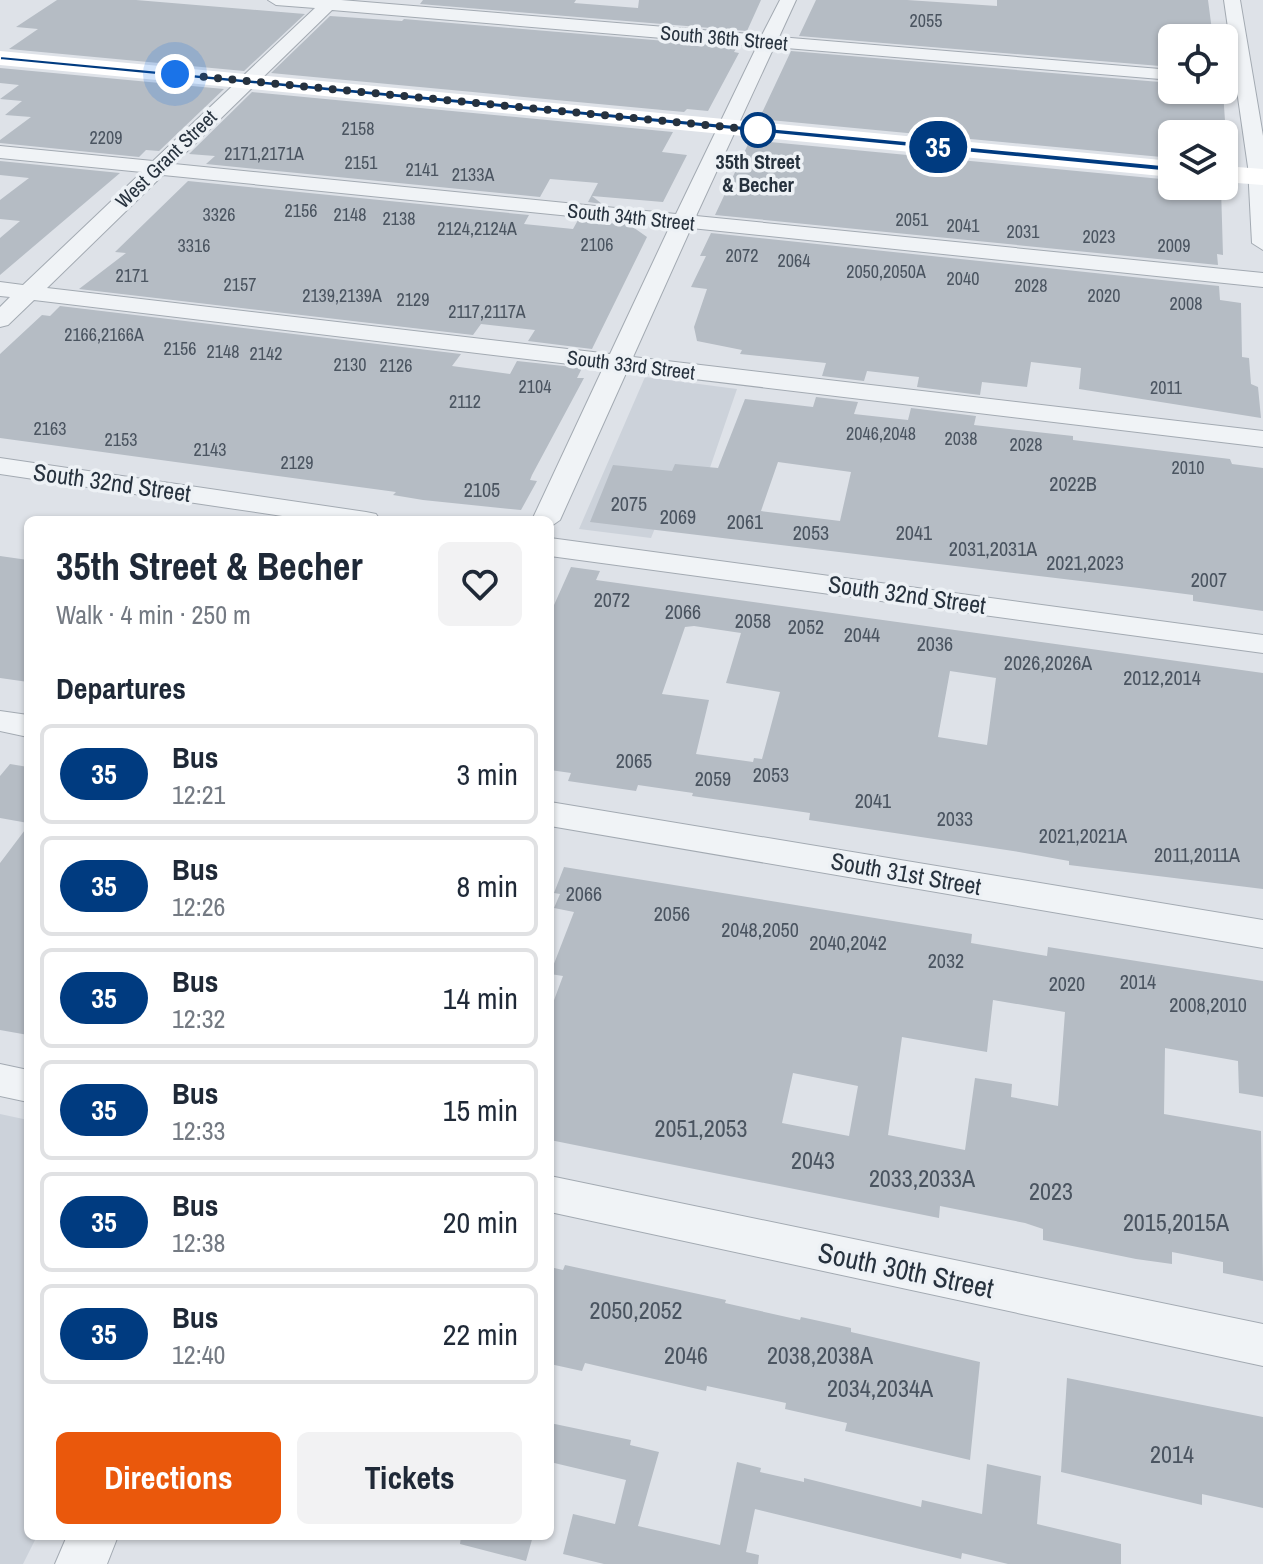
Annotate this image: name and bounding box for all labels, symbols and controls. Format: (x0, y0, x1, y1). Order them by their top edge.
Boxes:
house number: 2055 (910, 8, 942, 33)
street label: South 36th Street (659, 18, 789, 57)
map controls (1158, 24, 1238, 200)
button: locate (1158, 24, 1238, 104)
your location (155, 54, 195, 94)
street label: West Grant Street (109, 103, 222, 214)
marker: 35th Street & Becher (741, 113, 775, 147)
house number: 2158 (342, 116, 374, 141)
button: layers (1158, 120, 1238, 200)
line badge: 35 (902, 121, 974, 173)
house number: 2209 (90, 125, 122, 150)
text: 35 (925, 128, 951, 166)
house number: 2171,2171A (224, 141, 304, 166)
place label: 35th Street & Becher (716, 148, 801, 198)
house number: 2151 (345, 150, 378, 175)
house number: 2141 (406, 157, 439, 182)
house number: 2133A (452, 162, 494, 187)
street label: South 34th Street (566, 196, 696, 237)
house number: 2156 (285, 198, 317, 223)
house number: 3326 (203, 202, 235, 227)
house number: 2148 (334, 202, 366, 227)
house number: 2138 (383, 206, 415, 231)
house number: 2051 (896, 207, 929, 232)
house number: 2041 (947, 213, 980, 238)
house number: 2124,2124A (437, 216, 517, 241)
house number: 2031 (1007, 219, 1040, 244)
house number: 2023 (1083, 224, 1115, 249)
house number: 2106 (581, 232, 613, 257)
house number: 3316 (178, 233, 210, 258)
house number: 2009 (1158, 233, 1190, 258)
house number: 2072 (726, 243, 758, 268)
house number: 2064 (778, 248, 810, 273)
house number: 2050,2050A (846, 259, 926, 284)
house number: 2171 (116, 263, 149, 288)
house number: 2040 (947, 266, 979, 291)
house number: 2157 (224, 272, 256, 297)
house number: 2028 (1015, 273, 1047, 298)
house number: 2139,2139A (302, 283, 382, 308)
house number: 2020 (1088, 283, 1120, 308)
house number: 2129 (397, 287, 429, 312)
house number: 2008 (1170, 291, 1202, 316)
house number: 2117,2117A (448, 299, 526, 324)
house number: 2166,2166A (64, 322, 144, 347)
house number: 2156 (164, 336, 196, 361)
house number: 2148 (207, 339, 239, 364)
house number: 2142 (250, 341, 282, 366)
street label: South 33rd Street (566, 343, 697, 386)
house number: 2130 (334, 352, 366, 377)
house number: 2126 (380, 353, 412, 378)
house number: 2104 (519, 374, 551, 399)
house number: 2011 (1150, 375, 1183, 400)
house number: 2112 (449, 389, 481, 414)
house number: 2163 (34, 416, 66, 441)
house number: 2046,2048 (846, 421, 916, 446)
house number: 2038 (945, 426, 977, 451)
house number: 2153 (105, 427, 137, 452)
house number: 2028 (1010, 432, 1042, 457)
house number: 2143 (194, 437, 226, 462)
house number: 2129 (281, 450, 313, 475)
street label: South 32nd Street (31, 455, 193, 509)
house number: 2010 (1172, 455, 1204, 480)
house number: 2022B (1049, 470, 1097, 497)
house number: 2105 (464, 476, 500, 503)
house number: 2075 (611, 490, 647, 517)
house number: 2069 (660, 503, 696, 530)
house number: 2061 (727, 508, 763, 535)
house number: 2053 (793, 519, 829, 546)
house number: 2041 (896, 519, 932, 546)
house number: 2031,2031A (949, 535, 1037, 562)
text: 35th Street & Becher (56, 541, 363, 592)
button: heart (438, 542, 522, 626)
house number: 2021,2023 (1046, 549, 1124, 576)
house number: 2007 (1191, 566, 1227, 593)
street label: South 32nd Street (826, 567, 988, 621)
house number: 2072 (594, 586, 630, 613)
text: Walk · 4 min · 250 m (56, 597, 251, 632)
house number: 2066 (665, 598, 701, 625)
house number: 2058 (735, 607, 771, 634)
house number: 2052 (788, 613, 824, 640)
house number: 2044 (844, 621, 880, 648)
house number: 2036 (917, 630, 953, 657)
house number: 2026,2026A (1004, 649, 1092, 676)
house number: 2012,2014 (1123, 664, 1201, 691)
text: Departures (56, 668, 186, 708)
text: Bus (172, 737, 218, 777)
house number: 2065 (616, 747, 652, 774)
text: 3 min (456, 754, 518, 794)
text: 35 (91, 755, 117, 793)
house number: 2053 (753, 761, 789, 788)
house number: 2059 (695, 765, 731, 792)
text: 12:21 (172, 777, 225, 812)
house number: 2041 (855, 787, 891, 814)
house number: 2033 (937, 805, 973, 832)
house number: 2021,2021A (1039, 822, 1127, 849)
house number: 2011,2011A (1154, 841, 1240, 868)
street label: South 31st Street (829, 844, 984, 902)
text: Bus (172, 849, 218, 889)
text: 8 min (456, 866, 518, 906)
text: 35 (91, 867, 117, 905)
house number: 2066 (566, 880, 602, 907)
text: 12:26 (172, 889, 225, 924)
house number: 2056 (654, 900, 690, 927)
house number: 2048,2050 (721, 916, 799, 943)
house number: 2040,2042 (809, 929, 887, 956)
house number: 2032 (928, 947, 964, 974)
text: Bus (172, 961, 218, 1001)
house number: 2014 (1120, 968, 1156, 995)
house number: 2020 (1049, 970, 1085, 997)
text: 14 min (443, 978, 518, 1018)
text: 35 (91, 979, 117, 1017)
house number: 2008,2010 (1169, 991, 1247, 1018)
text: 12:32 (172, 1001, 225, 1036)
text: Bus (172, 1073, 218, 1113)
text: 15 min (443, 1090, 518, 1130)
text: 35 (91, 1091, 117, 1129)
house number: 2051,2053 (654, 1112, 748, 1144)
text: 12:33 (172, 1113, 225, 1148)
house number: 2043 (791, 1144, 835, 1176)
house number: 2033,2033A (869, 1162, 976, 1194)
house number: 2023 (1029, 1175, 1073, 1207)
text: Bus (172, 1185, 218, 1225)
text: 20 min (443, 1202, 518, 1242)
text: 35 (91, 1203, 117, 1241)
house number: 2015,2015A (1123, 1206, 1230, 1238)
text: 12:38 (172, 1225, 225, 1260)
street label: South 30th Street (815, 1233, 997, 1307)
house number: 2050,2052 (589, 1294, 683, 1326)
text: Bus (172, 1297, 218, 1337)
text: 22 min (443, 1314, 518, 1354)
text: 35 (91, 1315, 117, 1353)
text: 12:40 (172, 1337, 225, 1372)
house number: 2046 (664, 1339, 708, 1371)
house number: 2038,2038A (767, 1339, 874, 1371)
house number: 2034,2034A (827, 1372, 934, 1404)
button: Directions (56, 1432, 281, 1524)
button: Tickets (297, 1432, 522, 1524)
house number: 2014 (1150, 1438, 1194, 1470)

